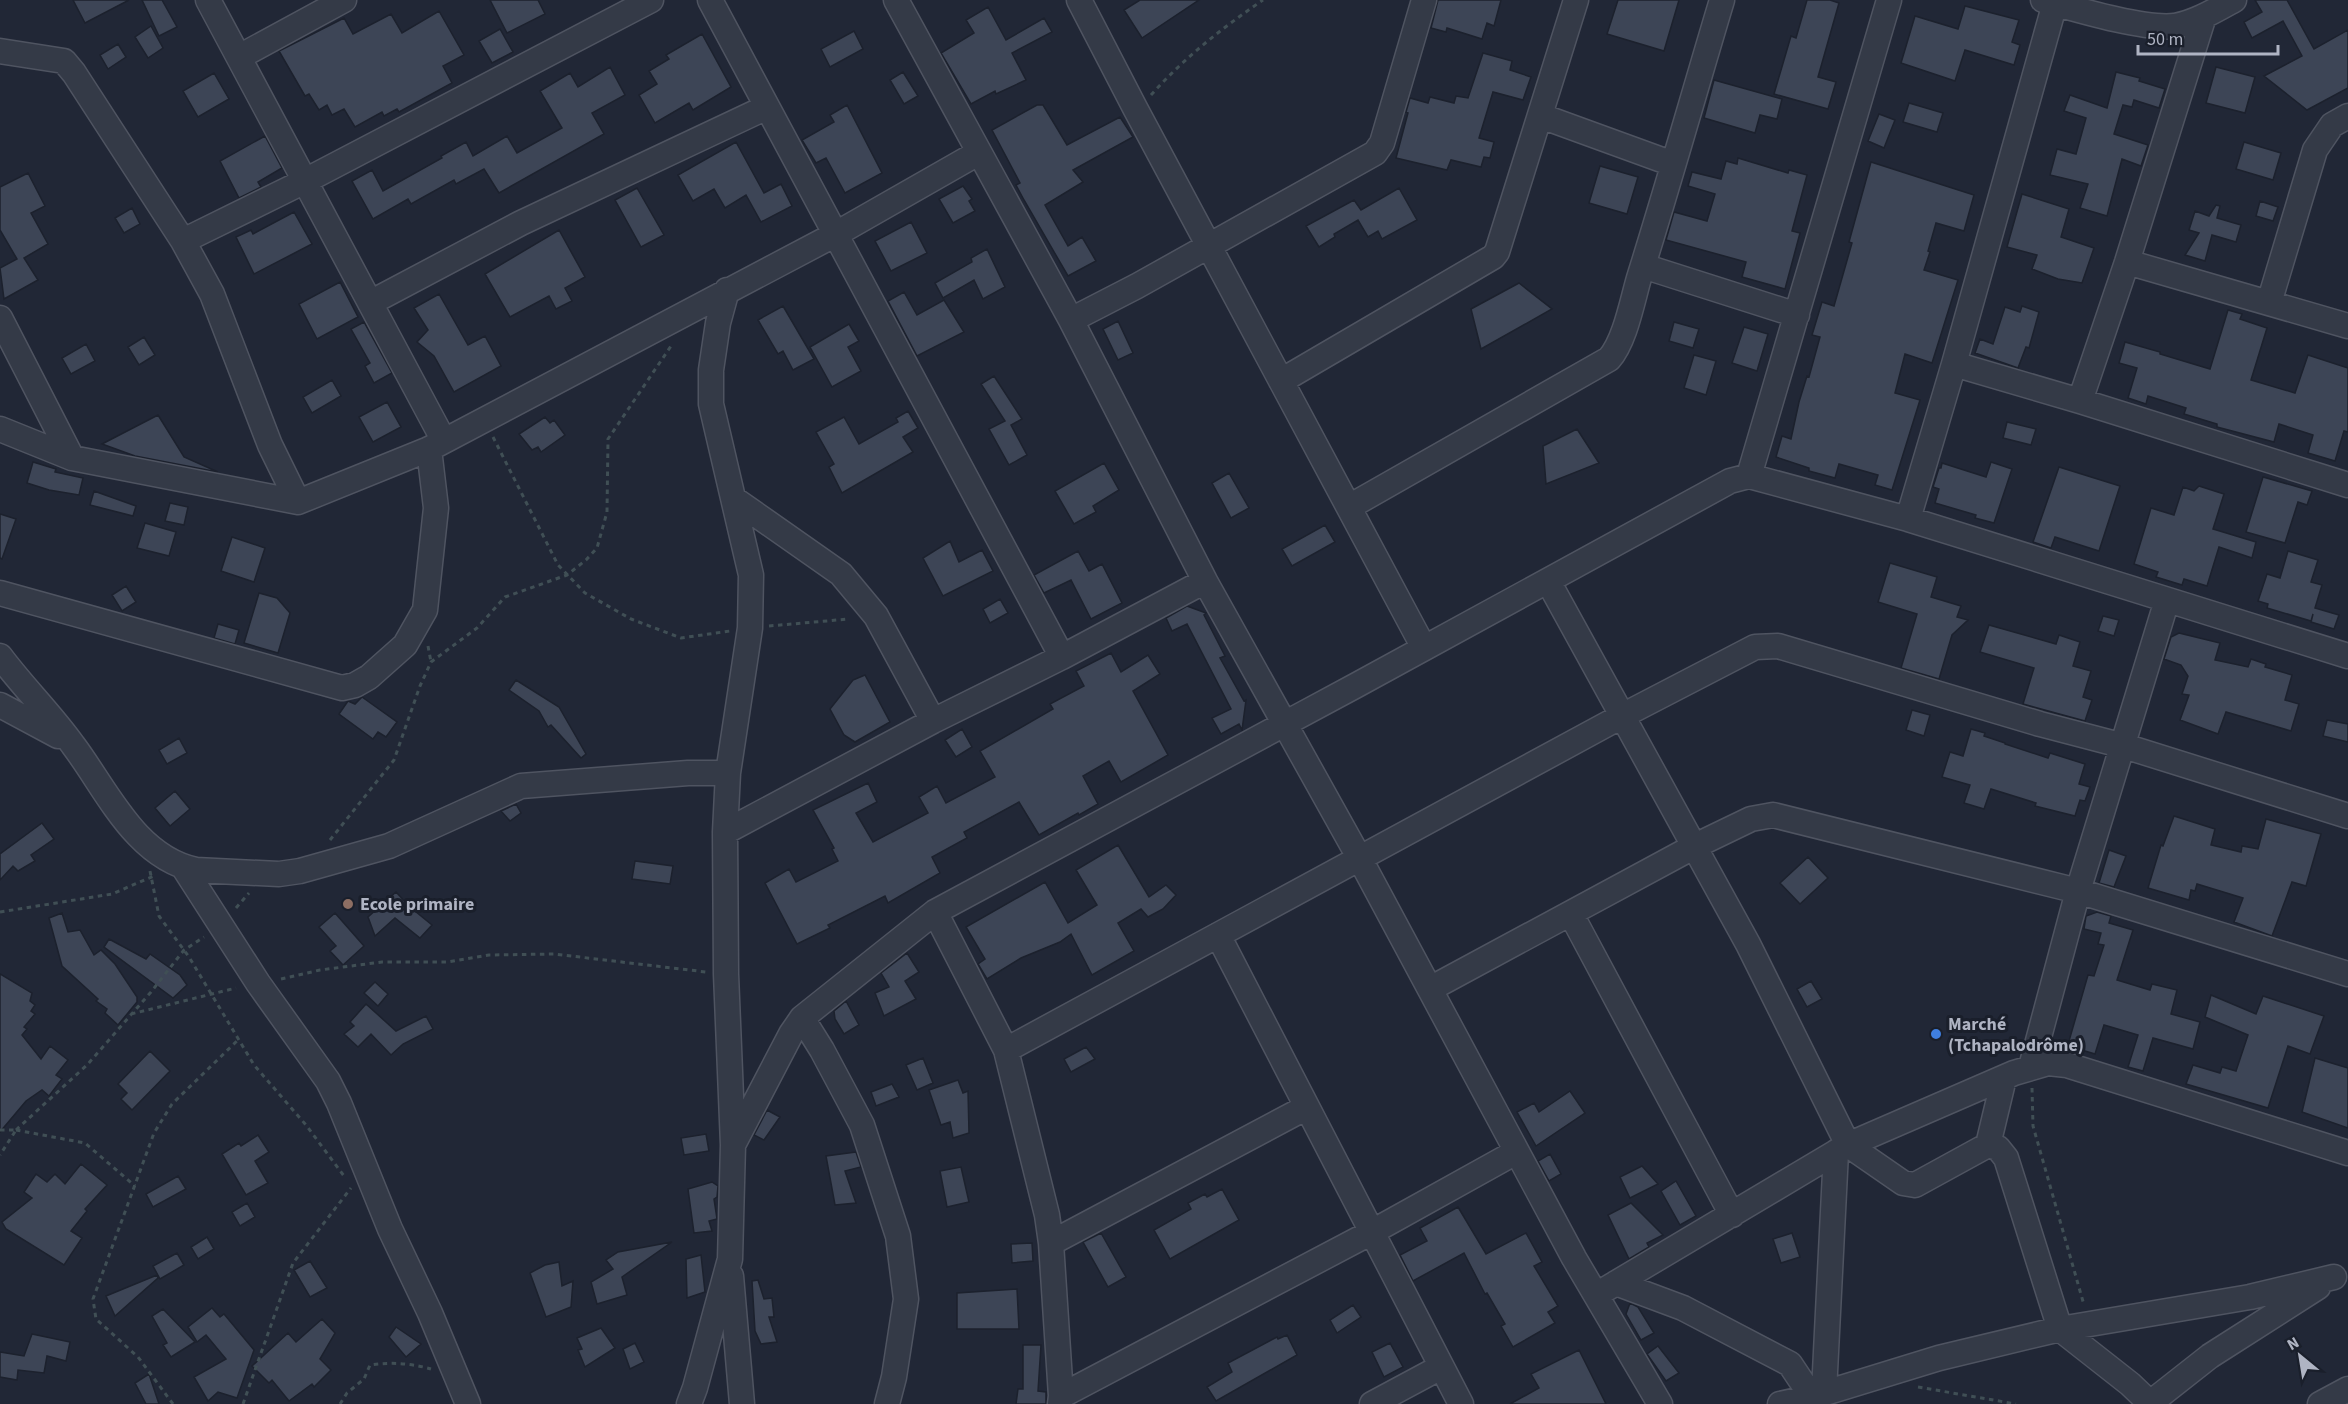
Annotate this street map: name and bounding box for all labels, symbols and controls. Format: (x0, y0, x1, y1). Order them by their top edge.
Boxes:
scale bar (2138, 18, 2278, 56)
text: 50 m (2147, 27, 2183, 52)
place label: Ecole primaire (360, 892, 474, 917)
marker: Ecole primaire (341, 897, 355, 911)
place label: Marché (Tchapalodrôme) (1948, 1012, 2084, 1058)
marker: Marché (Tchapalodrôme) (1929, 1027, 1943, 1041)
north arrow (2270, 1326, 2330, 1386)
text: N (2283, 1332, 2303, 1356)

